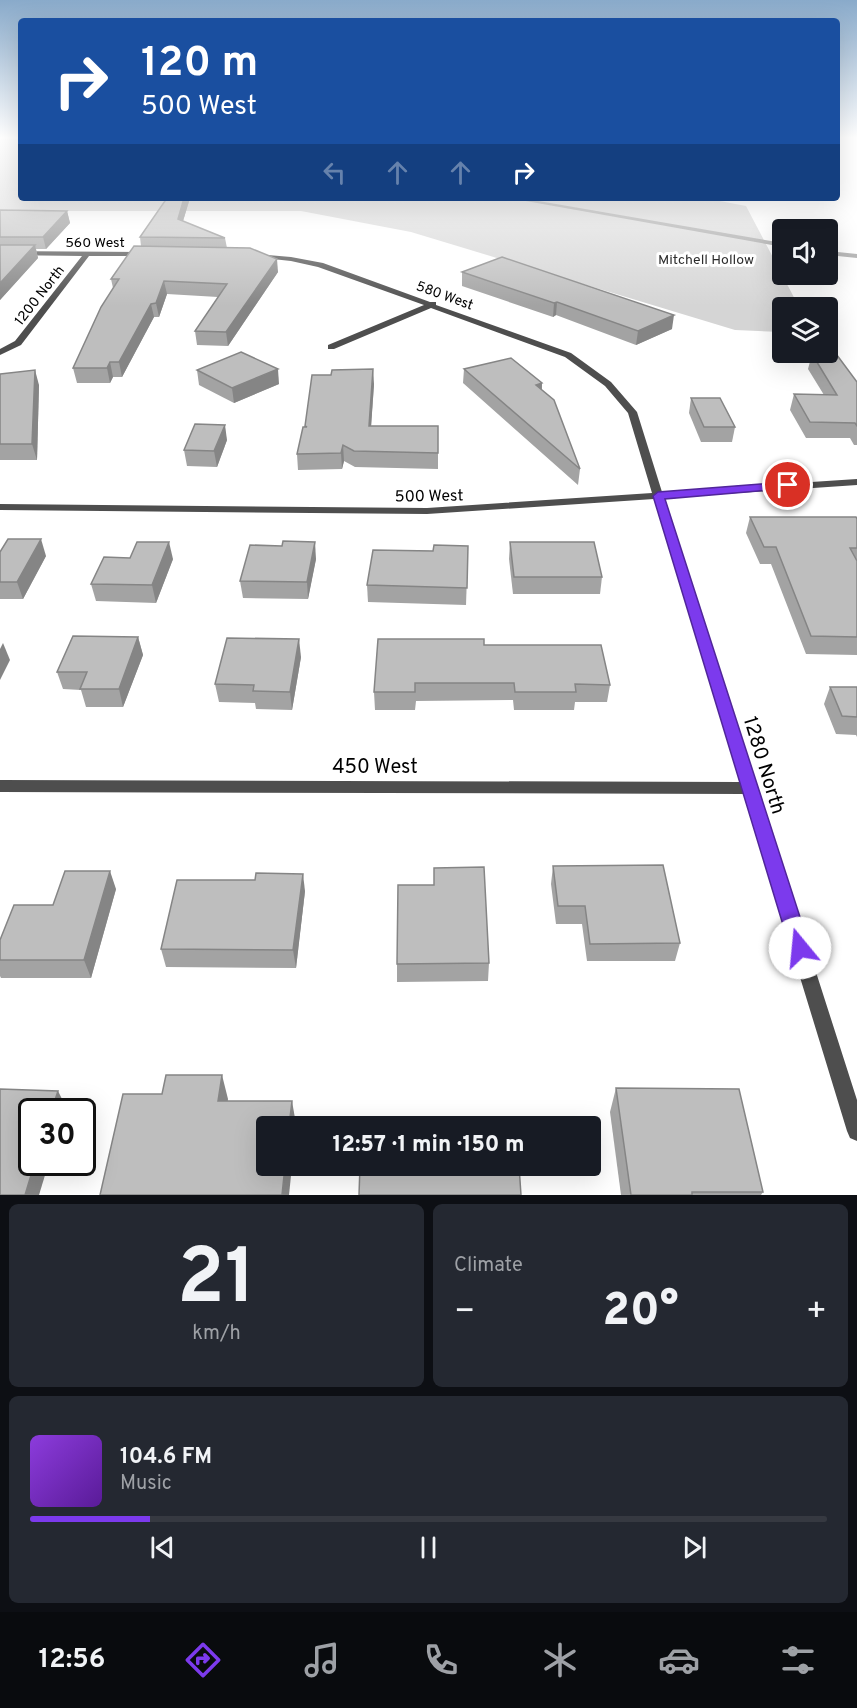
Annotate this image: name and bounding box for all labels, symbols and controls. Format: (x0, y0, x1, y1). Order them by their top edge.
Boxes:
text: 120 m (141, 38, 258, 91)
icon: right (42, 42, 120, 120)
text: 500 West (141, 90, 257, 124)
icon: left (318, 156, 351, 189)
icon: ahead (381, 156, 414, 189)
icon: ahead (444, 156, 477, 189)
icon: right (507, 156, 540, 189)
map controls (772, 219, 838, 363)
button: sound (772, 219, 838, 285)
street label: 560 West (65, 235, 125, 252)
park label: Mitchell Hollow (658, 252, 754, 269)
street label: 1200 North (12, 263, 69, 329)
street label: 580 West (414, 278, 475, 315)
button: layers (772, 297, 838, 363)
pin (762, 459, 813, 510)
icon: arrive (771, 468, 804, 501)
street label: 500 West (394, 486, 464, 508)
street label: 1280 North (736, 713, 790, 818)
street label: 450 West (332, 755, 418, 781)
position arrow (768, 916, 832, 980)
speed limit sign: 30 (18, 1098, 96, 1176)
text: 12:57 · 1 min · 150 m (333, 1132, 524, 1159)
text: 21 (177, 1232, 256, 1331)
text: Climate (454, 1253, 523, 1279)
text: 20° (602, 1284, 679, 1341)
text: − (454, 1292, 475, 1334)
text: + (806, 1292, 827, 1334)
text: km/h (192, 1321, 241, 1347)
text: 104.6 FM (120, 1444, 212, 1471)
text: Music (120, 1471, 172, 1497)
icon: previous (146, 1531, 179, 1564)
icon: pause (412, 1531, 445, 1564)
icon: next (678, 1531, 711, 1564)
icon: directions (182, 1639, 224, 1681)
icon: music (301, 1639, 343, 1681)
icon: phone (420, 1639, 462, 1681)
icon: climate (539, 1639, 581, 1681)
icon: car (658, 1639, 700, 1681)
icon: filters (777, 1639, 819, 1681)
text: 12:56 (38, 1643, 105, 1677)

